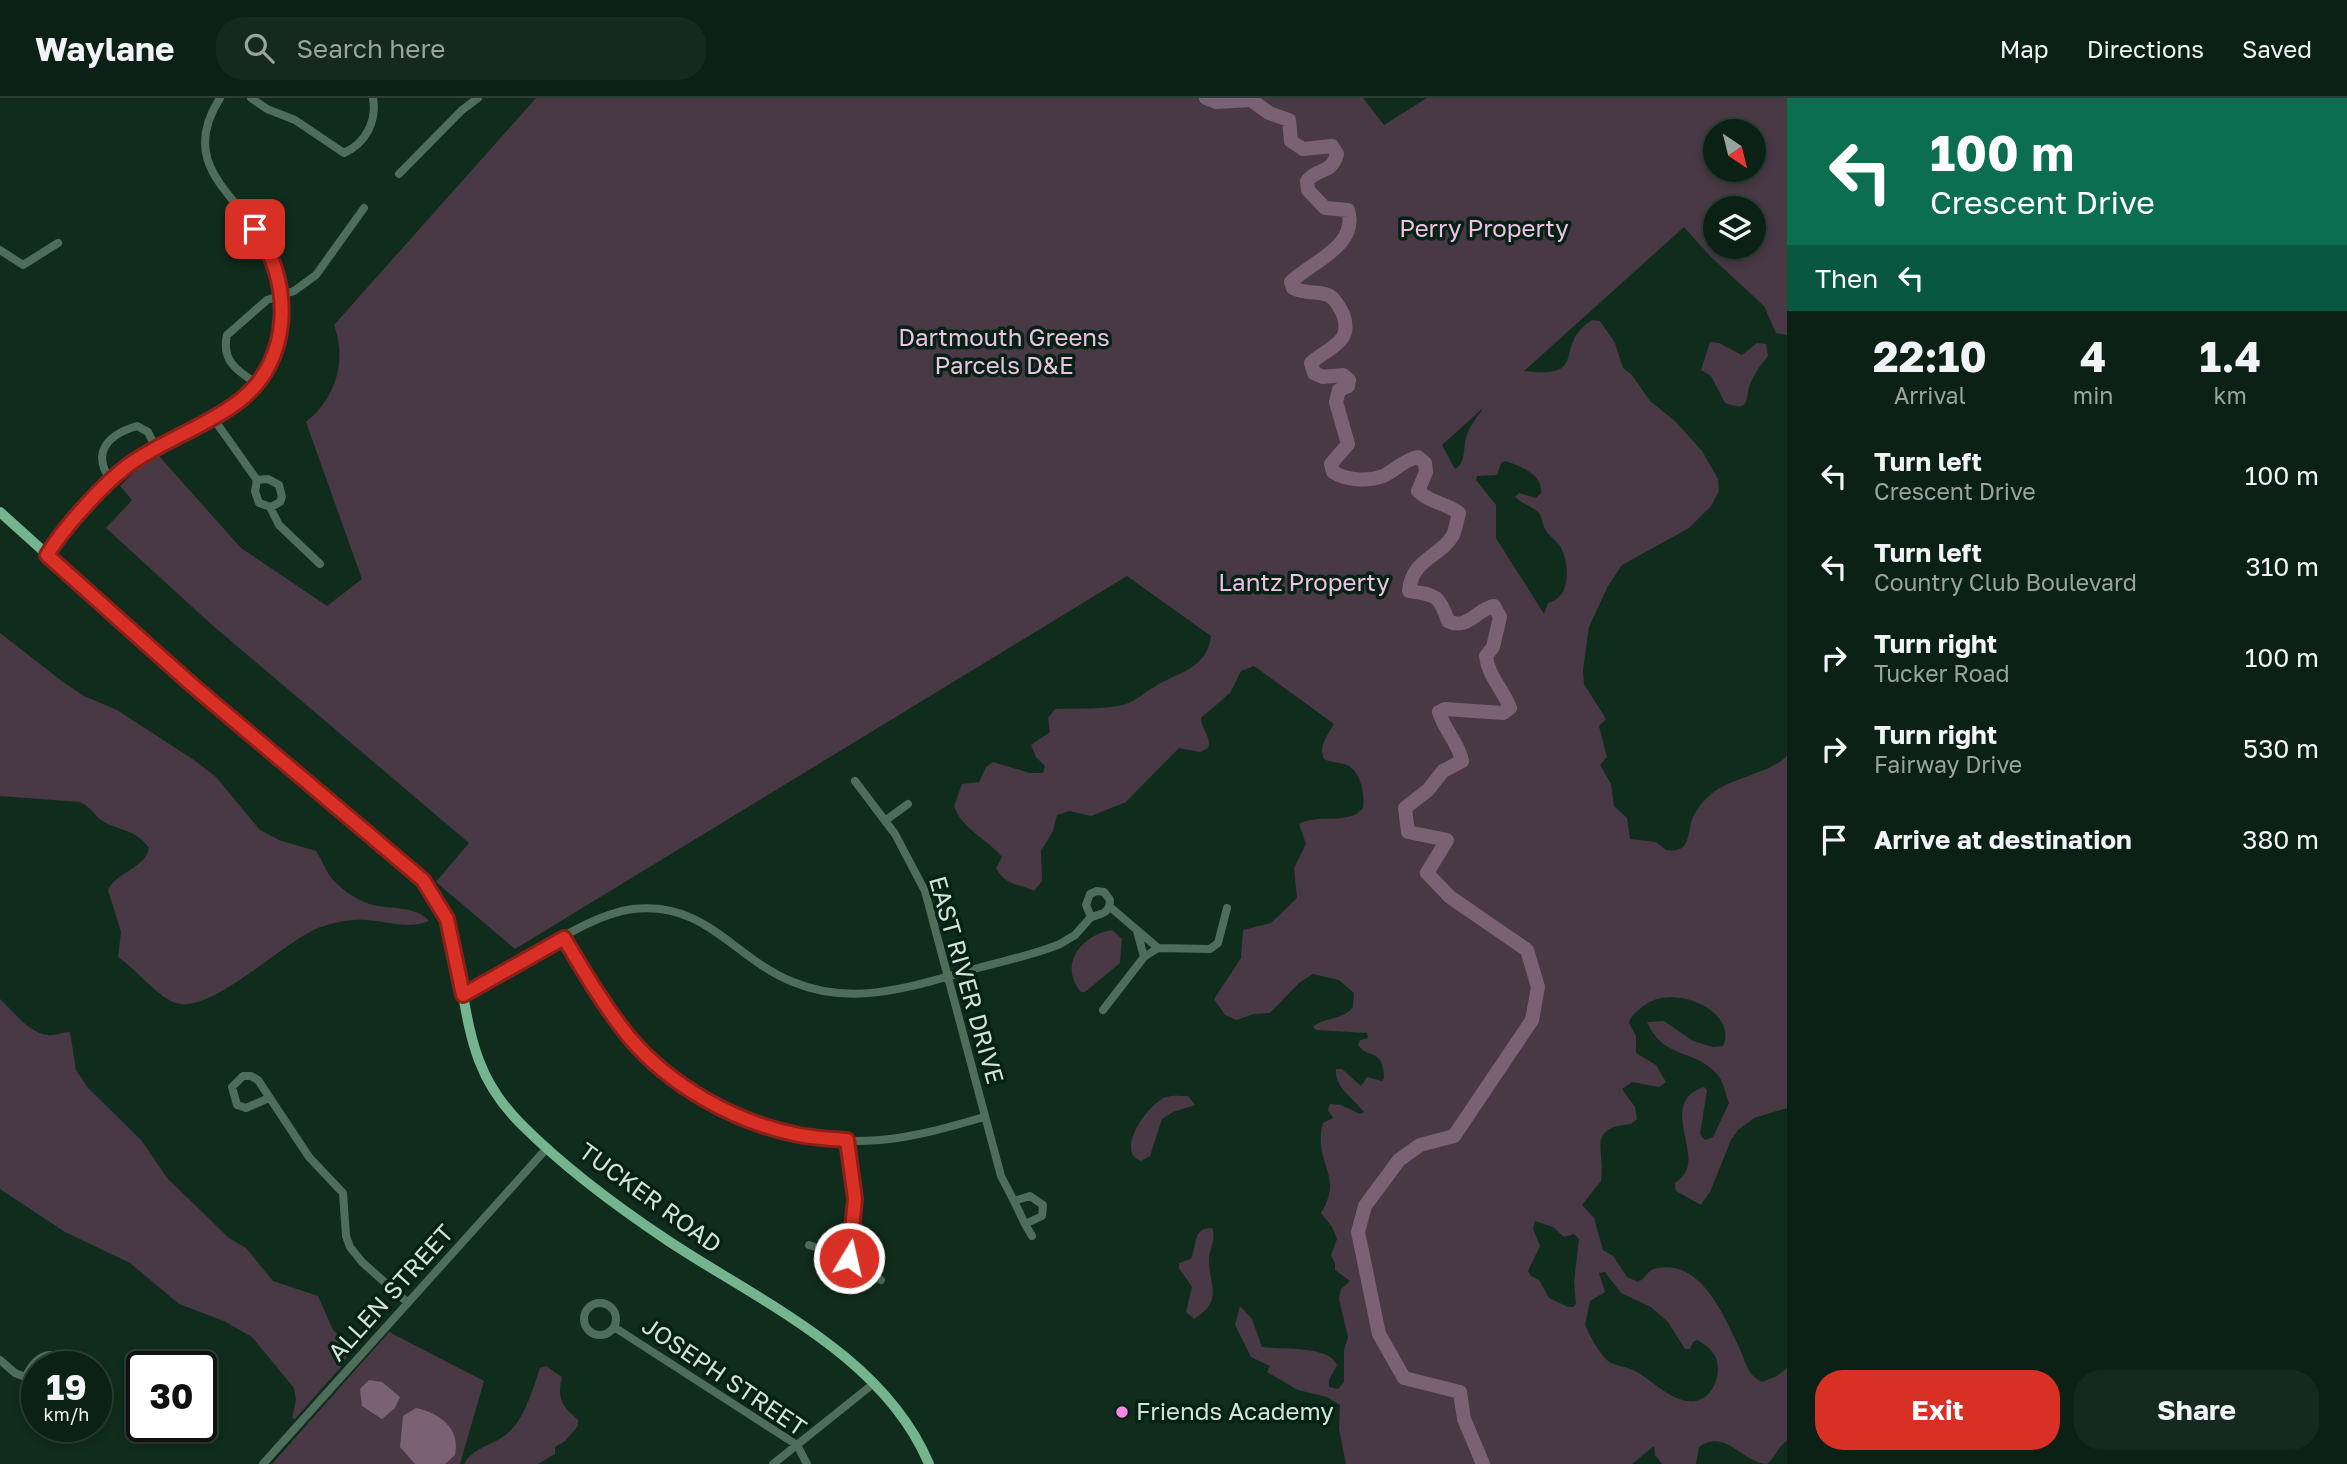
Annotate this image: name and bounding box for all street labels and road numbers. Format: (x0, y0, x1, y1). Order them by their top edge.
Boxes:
street label: EAST RIVER DRIVE (924, 872, 1011, 1087)
street label: TUCKER ROAD (574, 1135, 728, 1258)
street label: ALLEN STREET (321, 1218, 459, 1366)
street label: JOSEPH STREET (637, 1310, 813, 1441)

